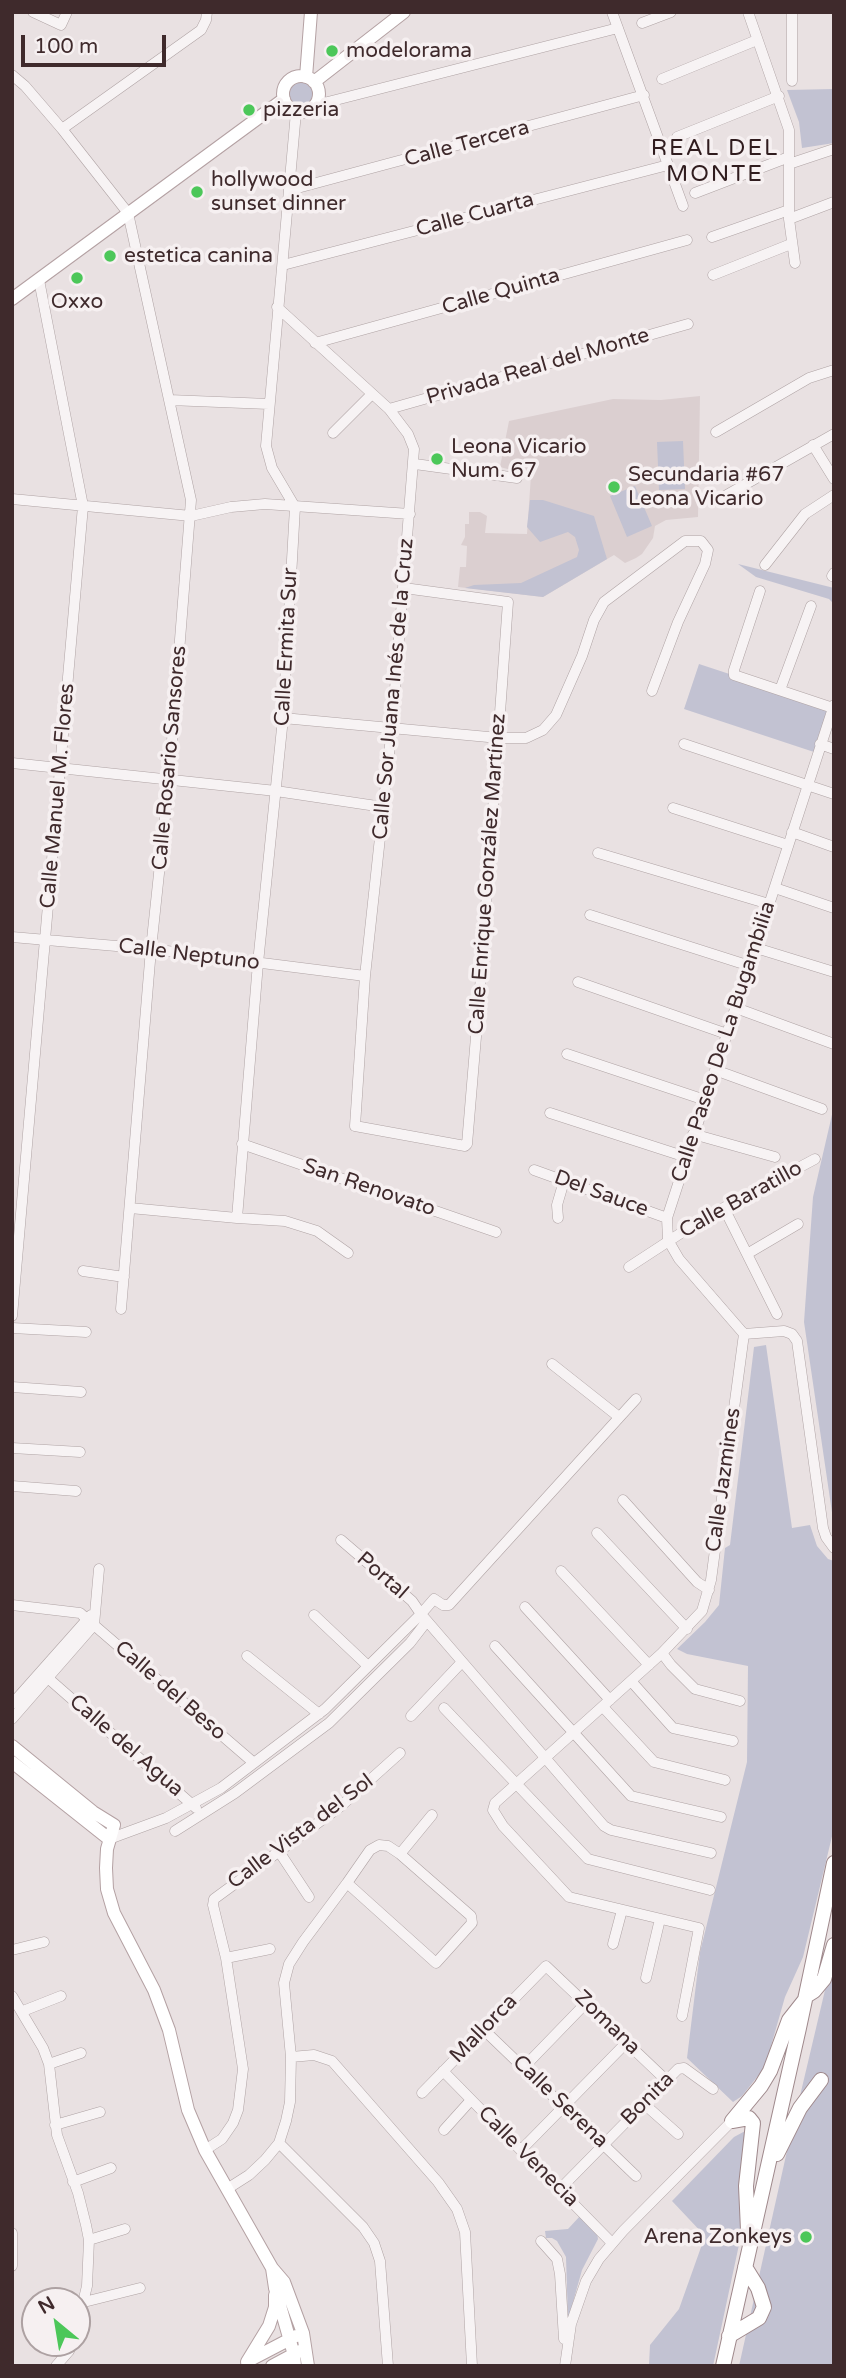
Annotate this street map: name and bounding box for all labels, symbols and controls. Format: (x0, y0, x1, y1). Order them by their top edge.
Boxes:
scale bar (24, 21, 170, 65)
text: 100 m (34, 34, 98, 59)
place label: modelorama (346, 38, 472, 64)
marker: modelorama (324, 43, 340, 59)
place label: pizzeria (263, 97, 339, 123)
marker: pizzeria (241, 102, 257, 118)
street label: Calle Tercera (402, 115, 532, 173)
district label: REAL DEL MONTE (652, 135, 778, 189)
place label: hollywood sunset dinner (211, 167, 346, 217)
marker: hollywood sunset dinner (189, 184, 205, 200)
street label: Calle Cuarta (413, 187, 537, 243)
place label: estetica canina (124, 243, 273, 269)
marker: estetica canina (102, 248, 118, 264)
street label: Calle Quinta (439, 263, 563, 321)
marker: Oxxo (69, 270, 85, 286)
place label: Oxxo (51, 289, 103, 315)
street label: Privada Real del Monte (424, 323, 652, 411)
place label: Leona Vicario Num. 67 (451, 434, 586, 484)
marker: Leona Vicario Num. 67 (429, 451, 445, 467)
place label: Secundaria #67 Leona Vicario (628, 462, 784, 512)
marker: Secundaria #67 Leona Vicario (606, 479, 622, 495)
street label: Calle Sor Juana Inés de la Cruz (368, 537, 420, 841)
street label: Calle Ermita Sur (270, 567, 304, 727)
street label: Calle Rosario Sansores (148, 645, 192, 871)
street label: Calle Manuel M. Flores (36, 682, 80, 910)
street label: Calle Enrique González Martínez (464, 712, 512, 1036)
street label: Calle Paseo De La Bugambilia (667, 898, 781, 1186)
street label: Calle Neptuno (117, 934, 261, 976)
street label: San Renovato (299, 1154, 439, 1222)
street label: Calle Baratillo (675, 1156, 807, 1244)
street label: Del Sauce (550, 1165, 652, 1223)
street label: Calle Jazmines (701, 1406, 747, 1554)
street label: Portal (351, 1547, 413, 1605)
street label: Calle del Beso (109, 1636, 231, 1746)
street label: Calle del Agua (64, 1689, 188, 1803)
street label: Calle Vista del Sol (223, 1769, 379, 1895)
street label: Zomana (569, 1986, 645, 2060)
street label: Mallorca (445, 1989, 523, 2069)
street label: Calle Serena (507, 2050, 613, 2154)
street label: Bonita (616, 2067, 680, 2131)
street label: Calle Venecia (472, 2101, 584, 2213)
place label: Arena Zonkeys (643, 2224, 792, 2250)
marker: Arena Zonkeys (798, 2229, 814, 2245)
north arrow (21, 2287, 91, 2357)
text: N (34, 2292, 59, 2319)

